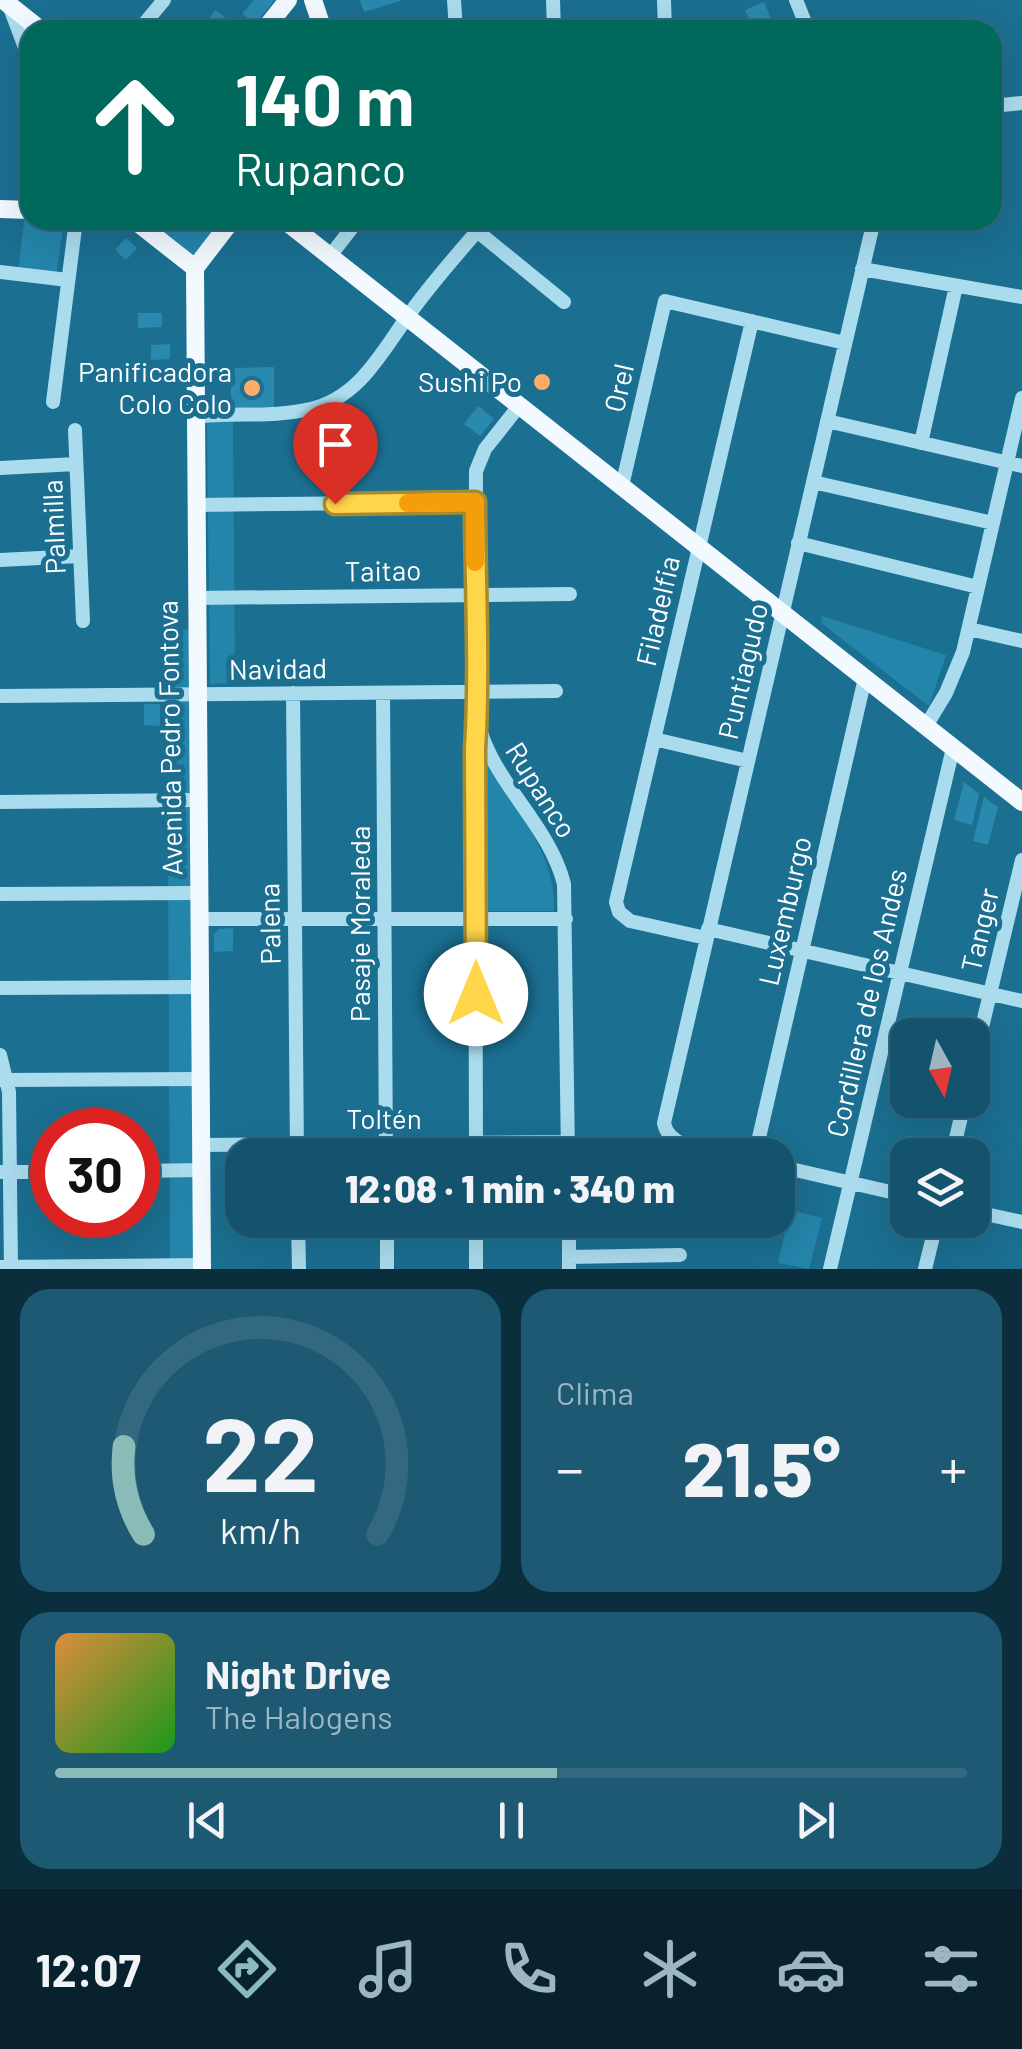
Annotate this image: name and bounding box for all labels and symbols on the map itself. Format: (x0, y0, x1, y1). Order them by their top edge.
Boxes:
place label: Panificadora Colo Colo (78, 354, 232, 420)
street label: Orel (596, 360, 640, 415)
place label: Sushi Po (418, 364, 522, 398)
marker: Sushi Po (531, 371, 553, 393)
marker: Panificadora Colo Colo (241, 377, 263, 399)
pin (293, 402, 378, 505)
street label: Palmilla (34, 479, 72, 575)
street label: Taitao (344, 552, 422, 588)
street label: Filadelfia (628, 552, 686, 669)
street label: Puntiagudo (710, 599, 774, 742)
street label: Avenida Pedro Fontova (150, 600, 188, 876)
street label: Navidad (228, 650, 327, 686)
street label: Rupanco (499, 735, 584, 844)
street label: Pasaje Moraleda (342, 826, 376, 1022)
street label: Luxemburgo (750, 833, 818, 989)
street label: Cordillera de los Andes (819, 865, 913, 1140)
street label: Palena (251, 883, 287, 965)
street label: Tanger (953, 885, 1005, 975)
position arrow (424, 942, 528, 1046)
north arrow (890, 1018, 990, 1118)
street label: Toltén (346, 1101, 422, 1135)
speed limit sign: 30 (30, 1108, 160, 1238)

